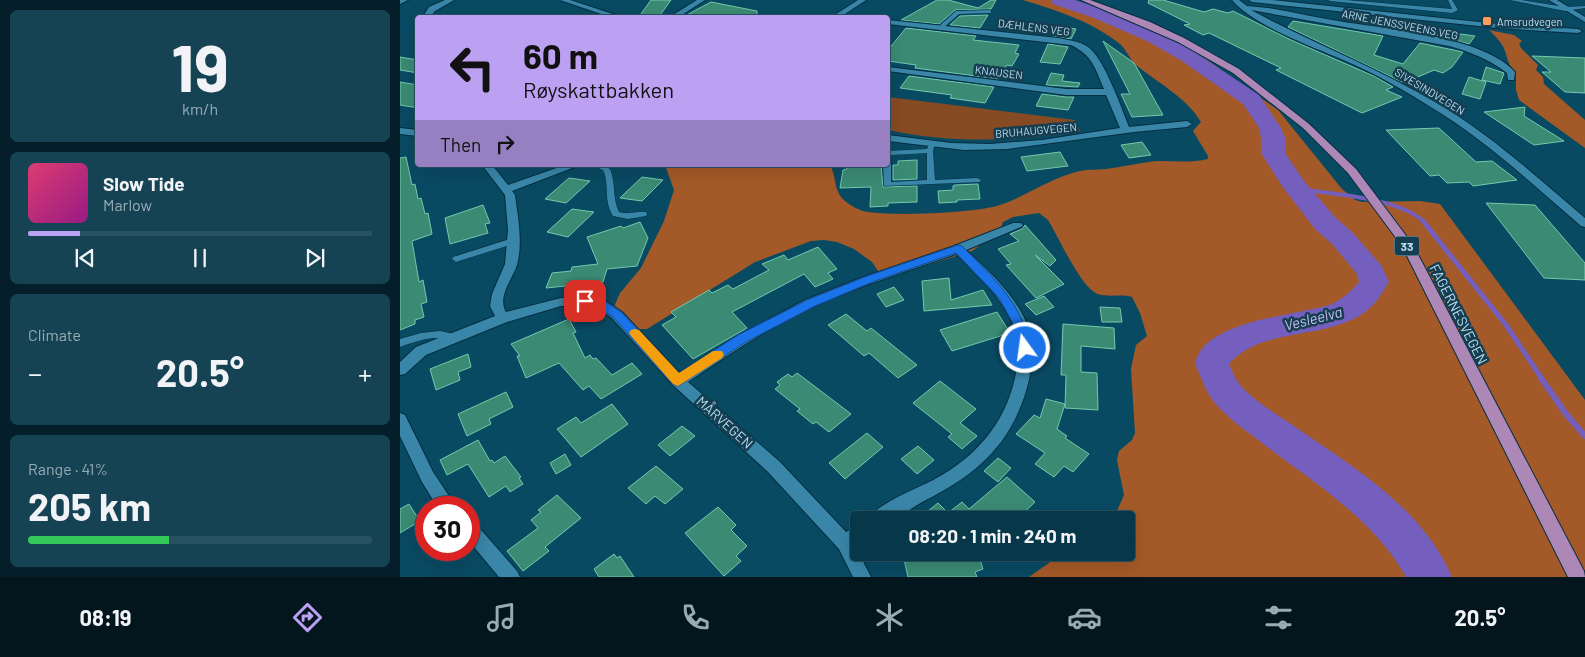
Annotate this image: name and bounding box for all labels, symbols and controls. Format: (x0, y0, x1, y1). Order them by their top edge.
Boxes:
street label: ARNE JENSSVEENS VEG (1341, 6, 1459, 42)
marker: Amsrudvegen (1481, 15, 1493, 27)
place label: Amsrudvegen (1497, 15, 1563, 28)
street label: DÆHLENS VEG (997, 16, 1071, 38)
text: 19 (171, 27, 229, 105)
text: 60 m (523, 34, 598, 76)
icon: left (440, 35, 505, 100)
street label: KNAUSEN (974, 63, 1024, 81)
street label: SIVESINDVEGEN (1393, 65, 1467, 117)
text: Røyskattbakken (523, 76, 674, 102)
text: km/h (182, 99, 218, 118)
street label: BRUHAUGVEGEN (995, 120, 1077, 140)
icon: right (491, 130, 519, 158)
text: Then (440, 133, 481, 156)
text: Slow Tide (103, 172, 185, 195)
text: Marlow (103, 195, 152, 214)
road number: 33 (1394, 237, 1420, 256)
icon: previous (71, 244, 99, 272)
icon: pause (186, 244, 214, 272)
icon: next (301, 244, 329, 272)
street label: FAGERNESVEGEN (1426, 261, 1492, 367)
pin (564, 280, 606, 322)
icon: arrive (571, 287, 599, 315)
water label: Vesleelva (1282, 302, 1344, 334)
position arrow (998, 321, 1050, 373)
text: Climate (28, 325, 81, 344)
text: 20.5° (156, 349, 244, 395)
text: − (28, 356, 42, 390)
text: + (358, 356, 372, 390)
street label: MÅRVEGEN (693, 392, 757, 452)
text: Range · 41% (28, 459, 108, 478)
text: 205 km (28, 483, 151, 529)
speed limit sign: 30 (415, 496, 480, 561)
text: 08:20 · 1 min · 240 m (909, 524, 1076, 547)
icon: directions (290, 600, 325, 635)
icon: music (484, 600, 519, 635)
icon: phone (678, 600, 713, 635)
icon: climate (872, 600, 907, 635)
icon: car (1067, 600, 1102, 635)
icon: filters (1261, 600, 1296, 635)
text: 08:19 (80, 604, 131, 630)
text: 20.5° (1455, 604, 1505, 630)

